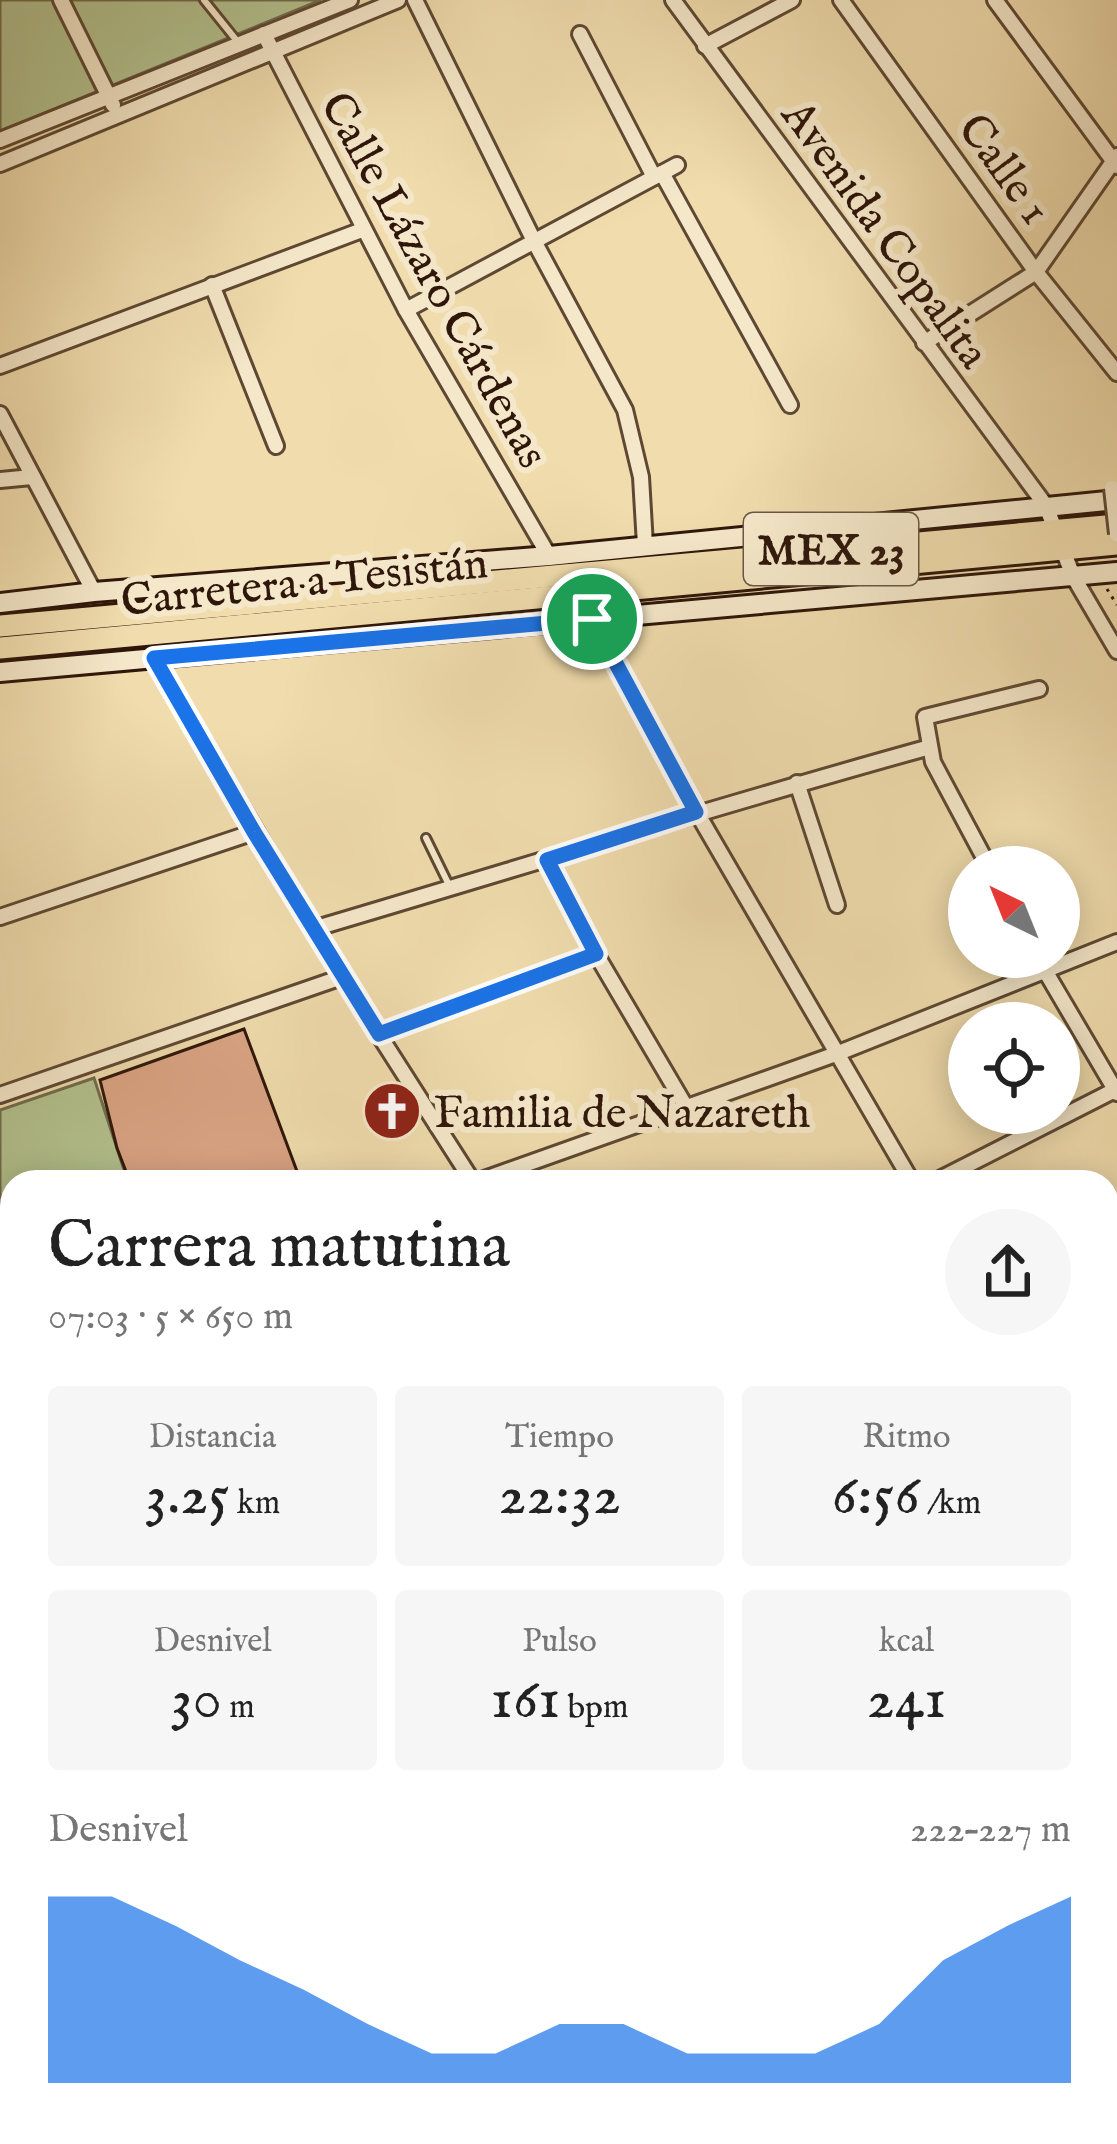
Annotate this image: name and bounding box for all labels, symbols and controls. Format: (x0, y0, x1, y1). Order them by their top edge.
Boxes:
street label: Calle Lázaro Cárdenas (306, 83, 560, 479)
street label: Avenida Copalita (767, 89, 1001, 381)
street label: Calle 1 (944, 103, 1062, 237)
road number: MEX 23 (744, 513, 918, 585)
street label: Carretera a Tesistán (118, 536, 491, 631)
pin (541, 568, 643, 670)
icon: arrive (559, 586, 625, 652)
north arrow (948, 846, 1080, 978)
map controls (948, 846, 1080, 1134)
button: locate (948, 1002, 1080, 1134)
church icon: Familia de Nazareth (361, 1080, 423, 1142)
place label: Familia de Nazareth (434, 1086, 810, 1143)
text: Carrera matutina (48, 1206, 510, 1290)
button: share (945, 1209, 1071, 1335)
text: 07:03 · 5 × 650 m (48, 1293, 293, 1342)
text: Distancia (149, 1417, 276, 1459)
text: Tiempo (505, 1417, 614, 1459)
text: Ritmo (862, 1417, 951, 1459)
text: 3.25 (145, 1459, 230, 1535)
text: 22:32 (498, 1459, 621, 1535)
text: 6:56 (832, 1459, 920, 1535)
text: km (230, 1483, 280, 1525)
text: /km (920, 1483, 981, 1525)
text: Desnivel (153, 1621, 272, 1663)
text: Pulso (522, 1621, 597, 1663)
text: kcal (879, 1621, 934, 1663)
text: 30 (170, 1663, 222, 1739)
text: 161 (491, 1663, 560, 1739)
text: 241 (867, 1663, 946, 1739)
text: m (222, 1687, 255, 1729)
text: bpm (560, 1687, 628, 1729)
text: Desnivel (48, 1806, 188, 1855)
text: 222–227 m (910, 1806, 1071, 1855)

